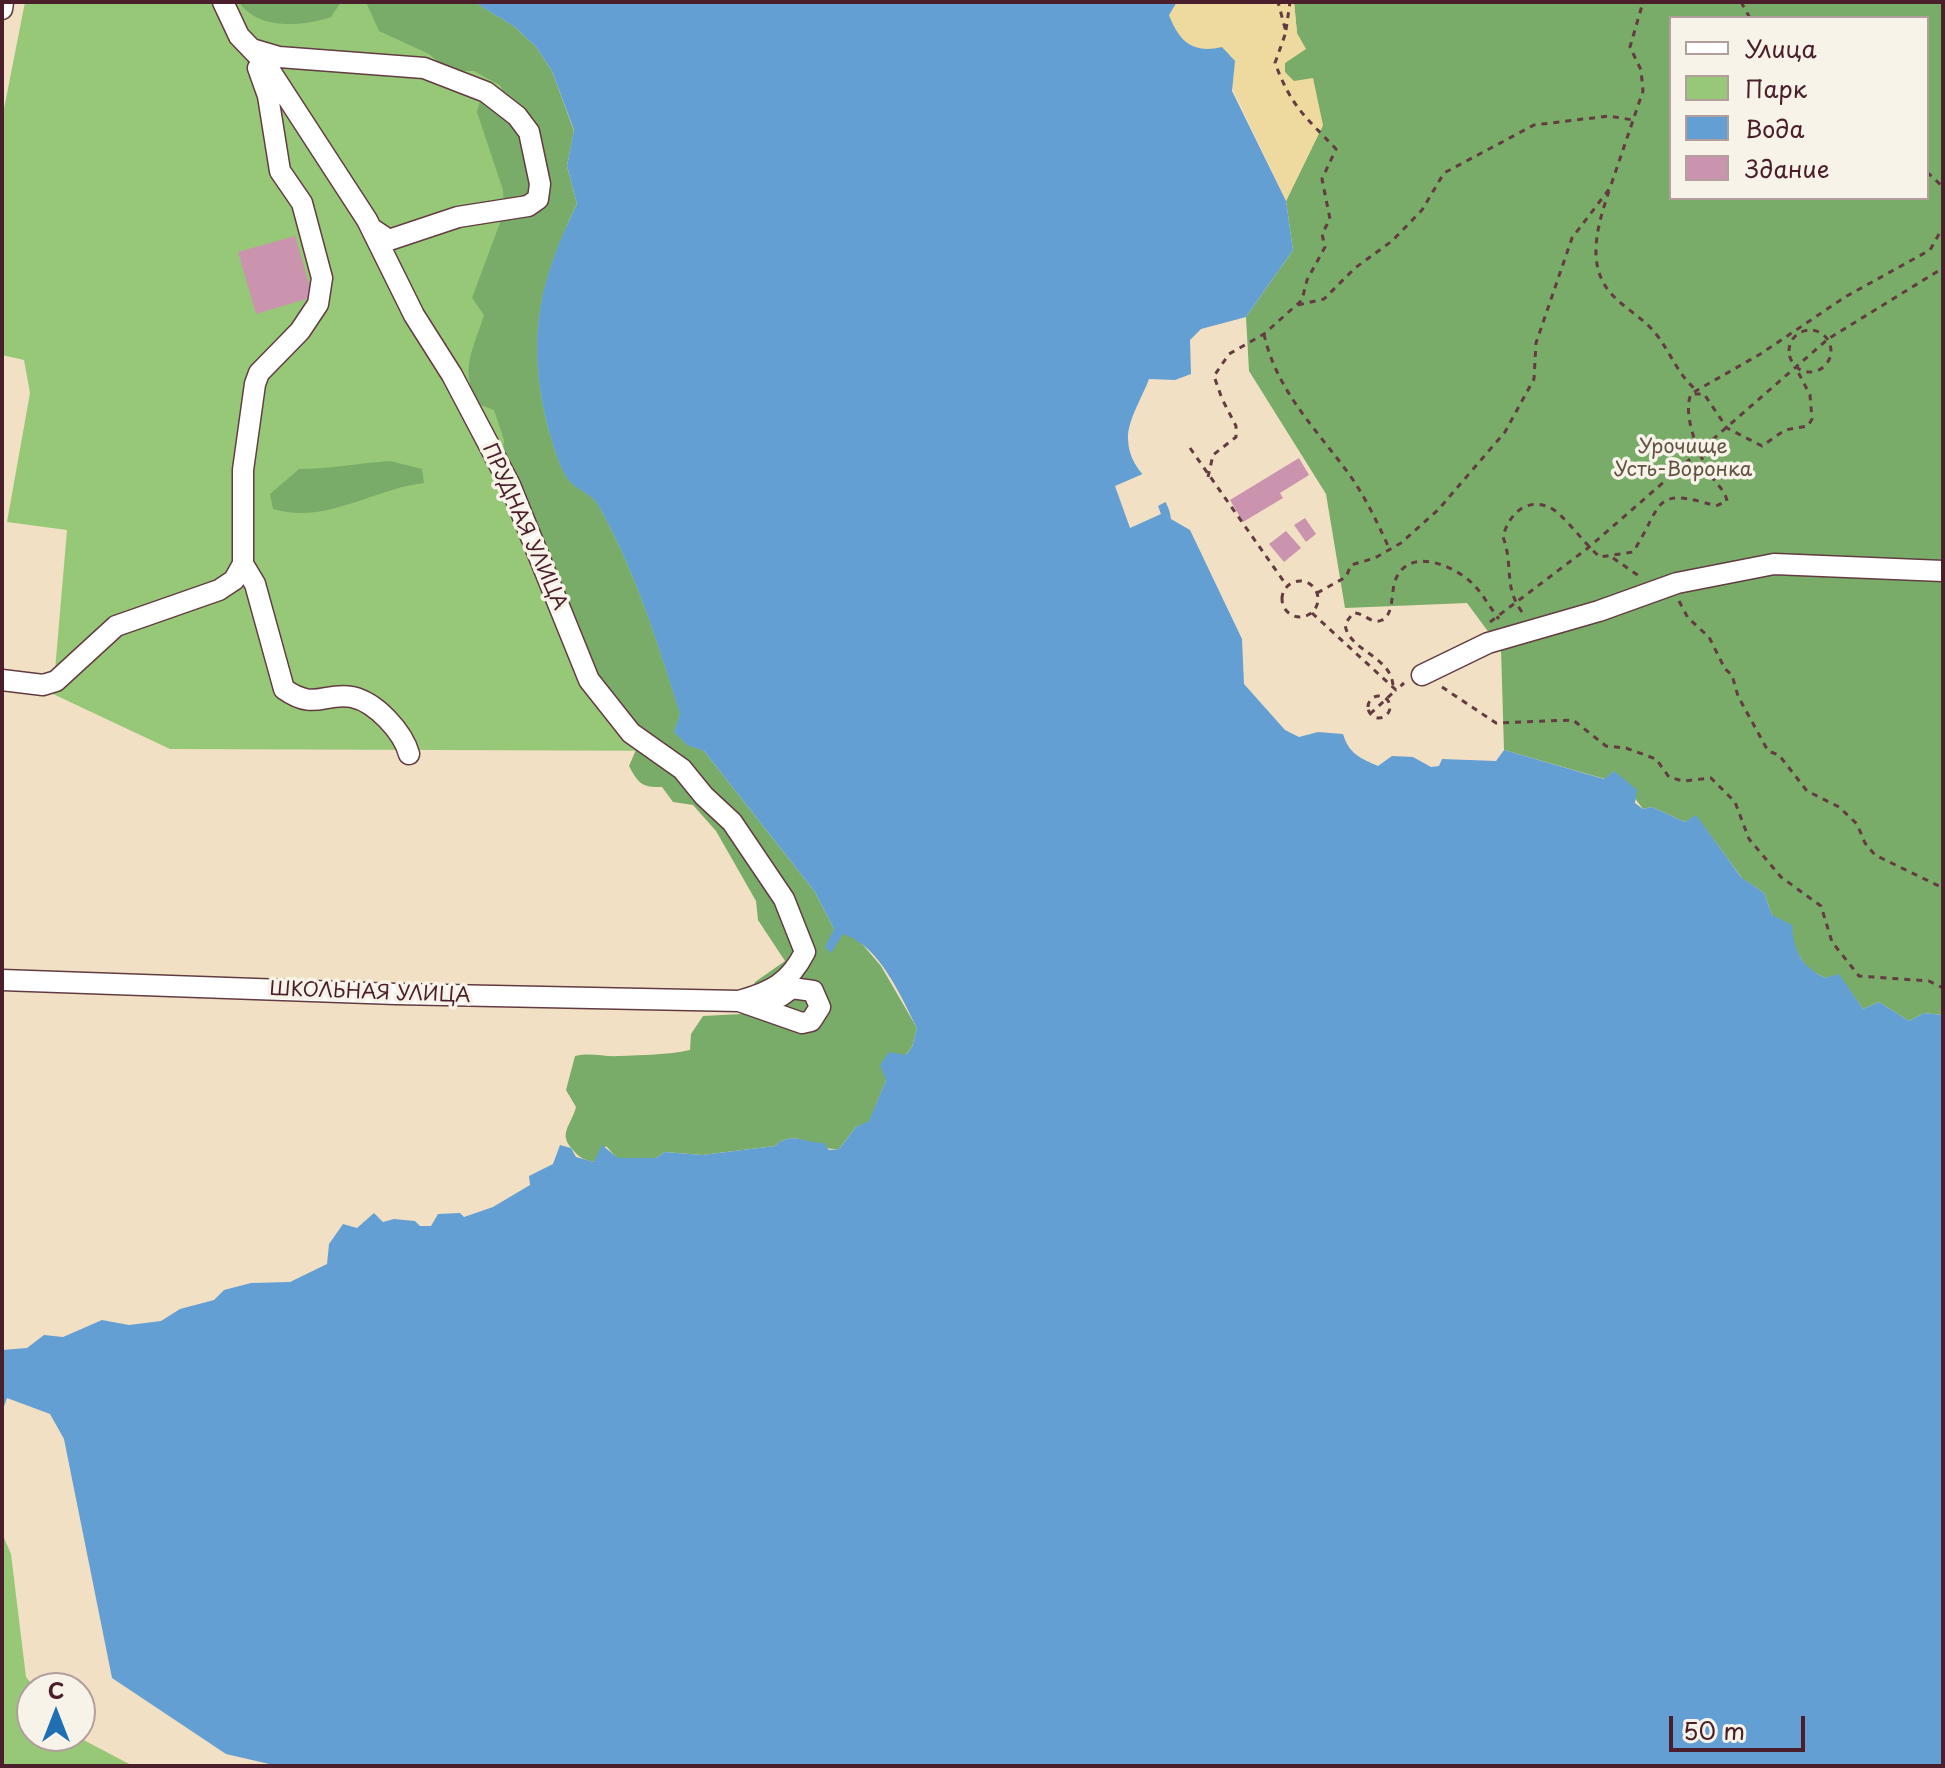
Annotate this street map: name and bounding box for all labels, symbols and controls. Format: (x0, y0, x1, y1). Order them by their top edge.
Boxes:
legend (1669, 16, 1929, 200)
text: Улица (1745, 30, 1817, 66)
text: Парк (1745, 70, 1807, 106)
text: Вода (1745, 110, 1804, 146)
text: Здание (1745, 150, 1830, 186)
park label: Урочище Усть-Воронка (1614, 435, 1752, 482)
street label: ПРУДНАЯ УЛИЦА (476, 440, 572, 614)
street label: ШКОЛЬНАЯ УЛИЦА (269, 977, 471, 1009)
north arrow (16, 1672, 96, 1752)
text: С (48, 1673, 64, 1706)
scale bar (1673, 1700, 1809, 1750)
text: 50 m (1683, 1712, 1745, 1748)

